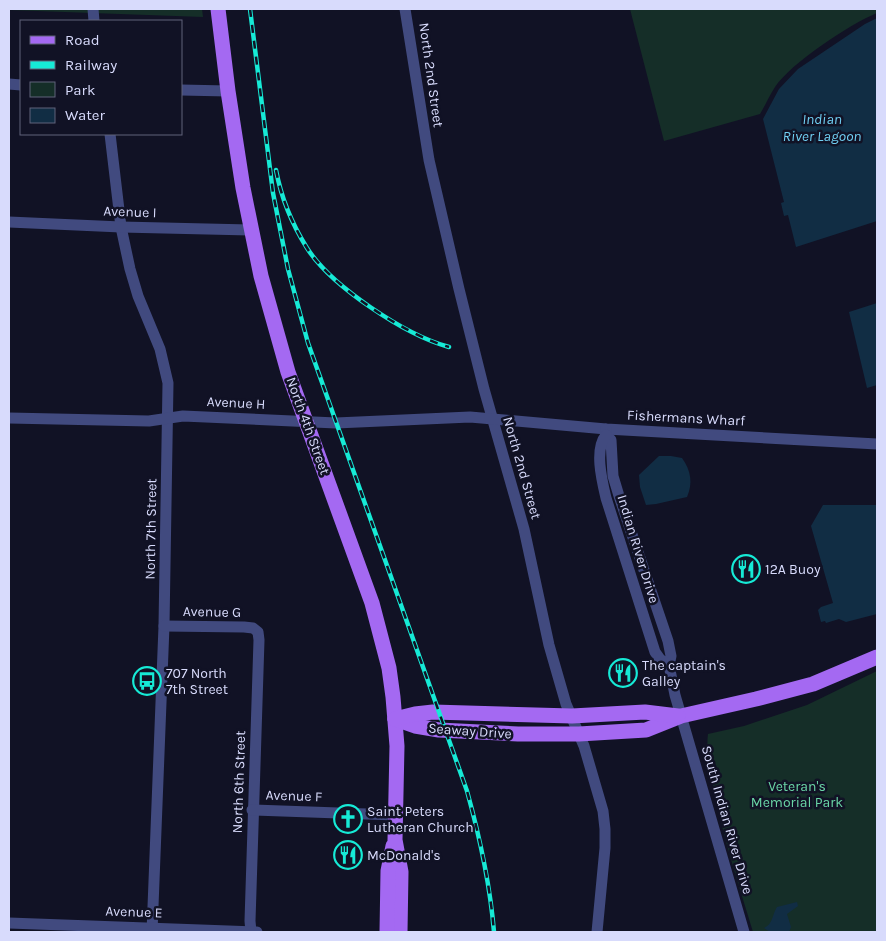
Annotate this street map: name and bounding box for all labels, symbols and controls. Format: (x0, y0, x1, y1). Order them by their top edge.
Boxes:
legend (20, 20, 182, 135)
street label: North 2nd Street (415, 21, 447, 129)
text: Road (65, 31, 100, 49)
text: Railway (65, 56, 117, 74)
text: Park (65, 81, 95, 99)
text: Water (65, 106, 106, 124)
water label: Indian River Lagoon (783, 110, 861, 145)
street label: Avenue I (103, 203, 157, 221)
street label: North 4th Street (282, 375, 334, 477)
street label: Avenue H (206, 393, 266, 413)
street label: Fishermans Wharf (627, 406, 746, 430)
street label: North 2nd Street (499, 415, 545, 521)
street label: North 7th Street (142, 478, 160, 580)
street label: Indian River Drive (613, 493, 663, 605)
restaurant icon: 12A Buoy (731, 554, 761, 584)
place label: 12A Buoy (765, 561, 821, 578)
street label: Avenue G (183, 603, 241, 621)
place label: The captain's Galley (642, 657, 726, 690)
restaurant icon: The captain's Galley (608, 658, 638, 688)
place label: 707 North 7th Street (166, 665, 228, 698)
bus stop icon: 707 North 7th Street (132, 666, 162, 696)
street label: Seaway Drive (428, 720, 512, 742)
street label: North 6th Street (229, 730, 249, 834)
street label: South Indian River Drive (698, 744, 756, 896)
park label: Veteran's Memorial Park (751, 778, 843, 811)
street label: Avenue F (265, 787, 323, 805)
place label: Saint Peters Lutheran Church (367, 803, 474, 836)
church icon: Saint Peters Lutheran Church (333, 804, 363, 834)
restaurant icon: McDonald's (333, 840, 363, 870)
place label: McDonald's (367, 847, 441, 864)
street label: Avenue E (105, 903, 163, 921)

